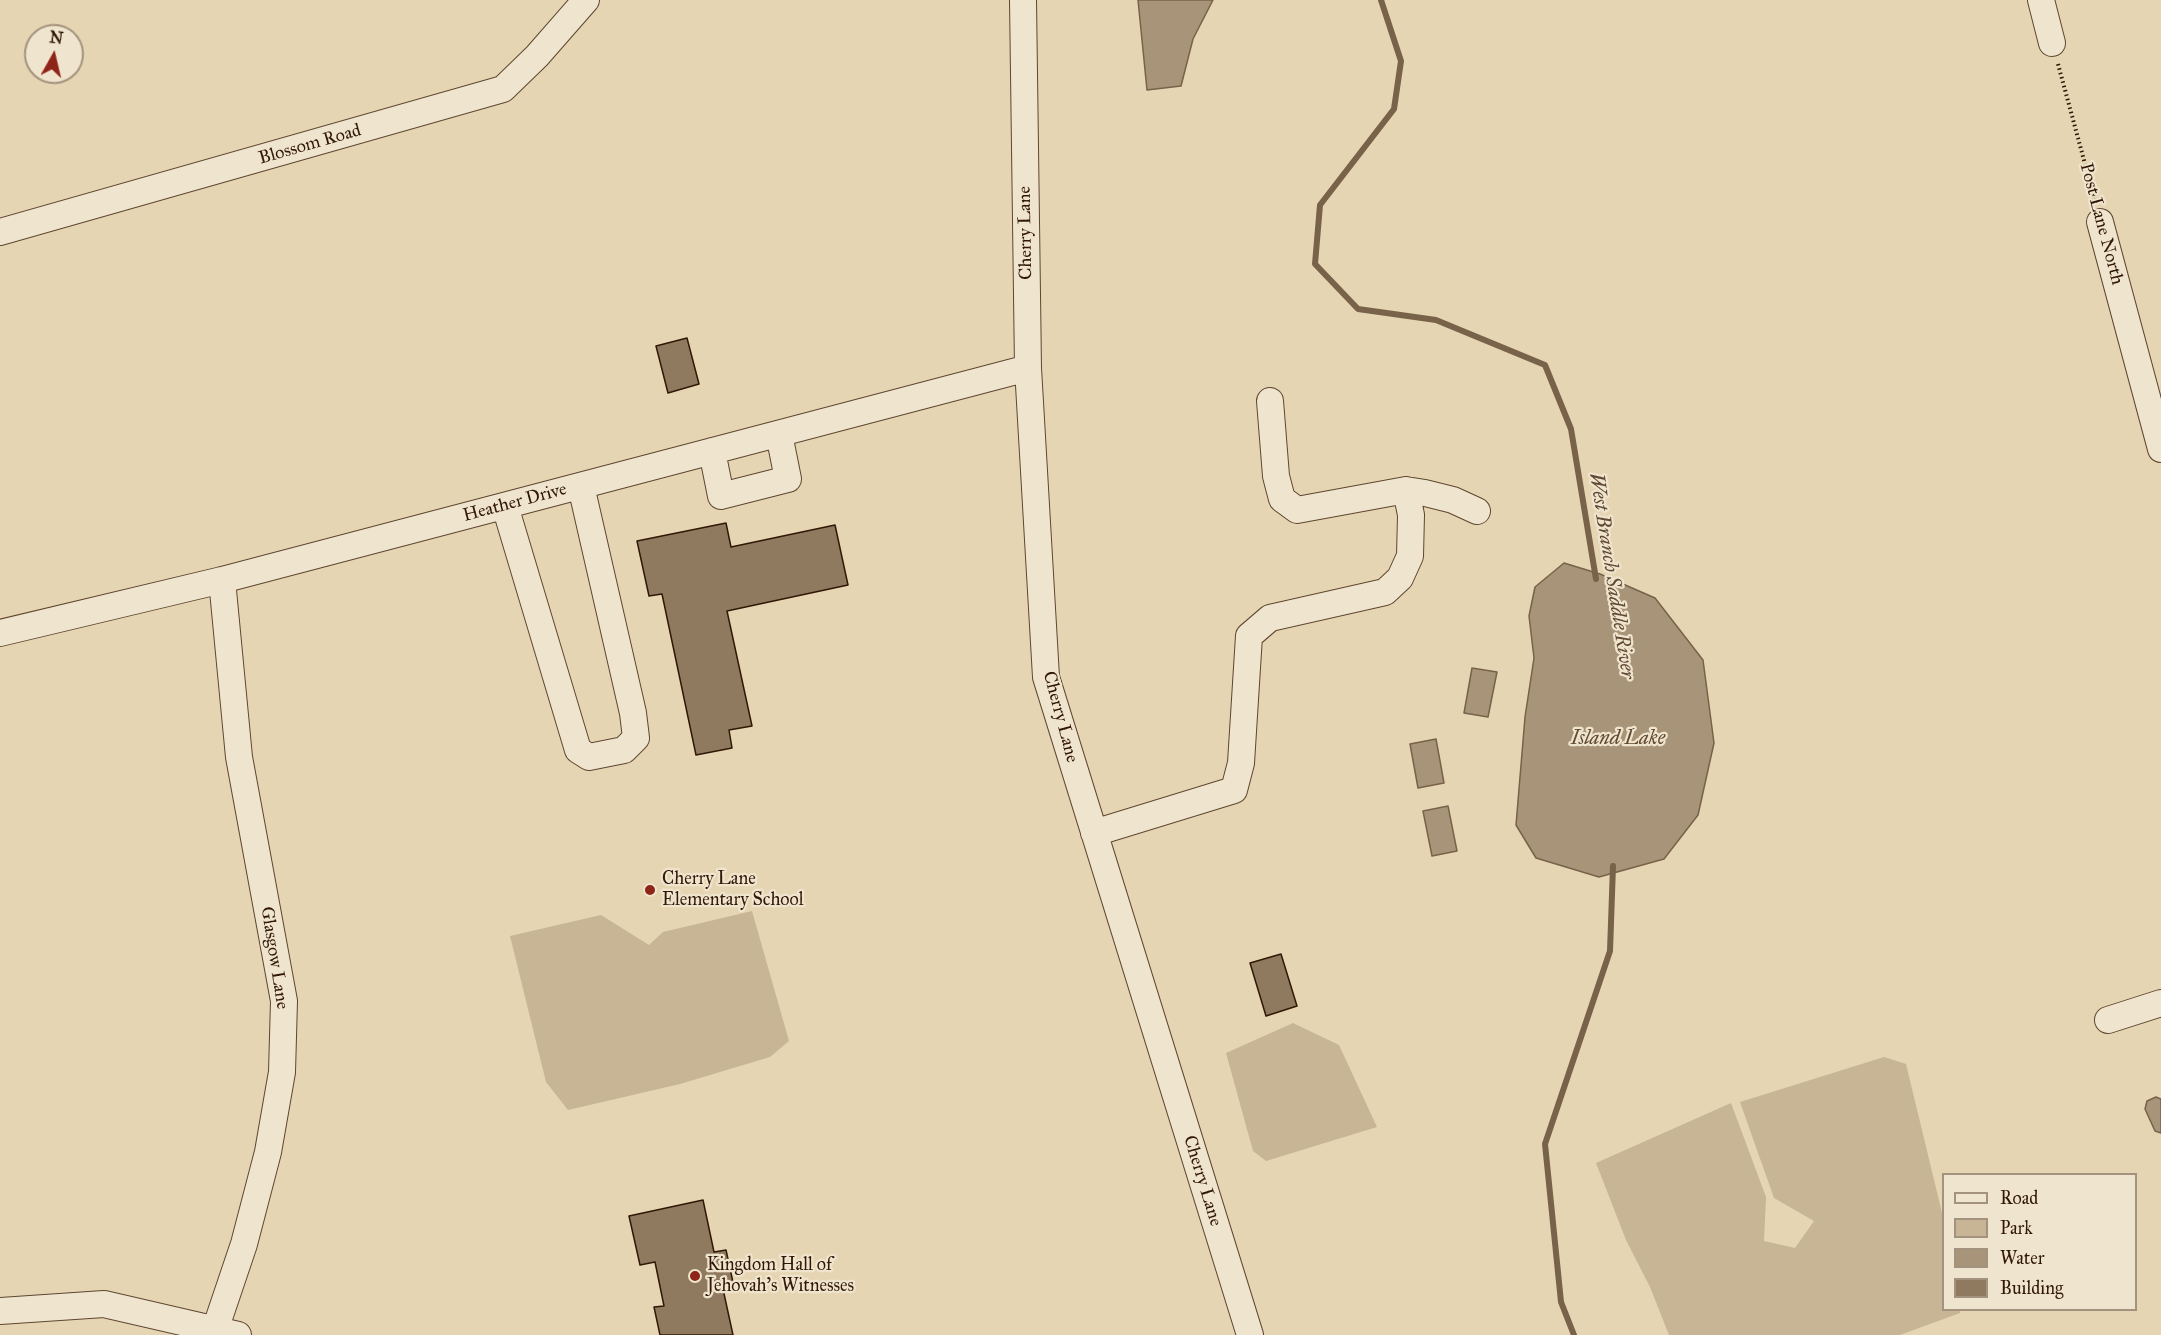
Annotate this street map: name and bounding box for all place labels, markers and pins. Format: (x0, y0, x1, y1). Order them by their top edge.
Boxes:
place label: Cherry Lane Elementary School (662, 869, 804, 912)
marker: Cherry Lane Elementary School (643, 883, 657, 897)
place label: Kingdom Hall of Jehovah’s Witnesses (707, 1255, 854, 1298)
marker: Kingdom Hall of Jehovah’s Witnesses (688, 1269, 702, 1283)

